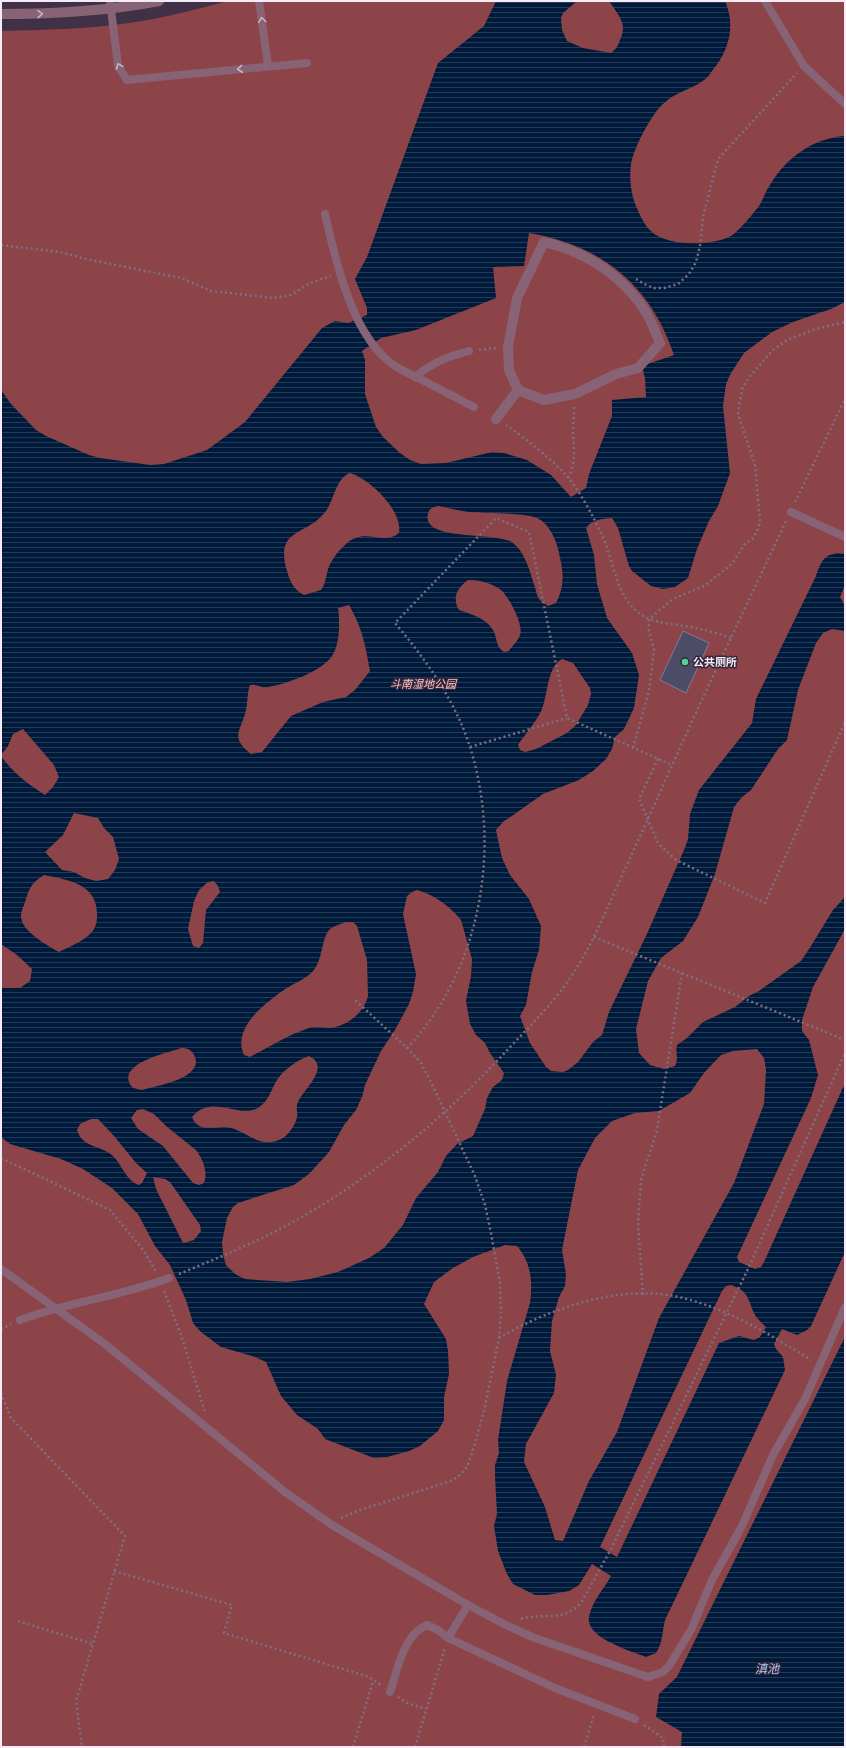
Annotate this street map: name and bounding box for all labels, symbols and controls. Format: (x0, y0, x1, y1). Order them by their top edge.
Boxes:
one-way arrow (37, 10, 43, 18)
one-way arrow (258, 17, 267, 23)
one-way arrow (116, 62, 124, 69)
one-way arrow (237, 64, 243, 73)
place label: 公共厕所 (693, 655, 737, 669)
marker: 公共厕所 (680, 657, 690, 667)
park label: 斗南湿地公园 (390, 677, 458, 691)
water label: 滇池 (755, 1661, 780, 1676)

